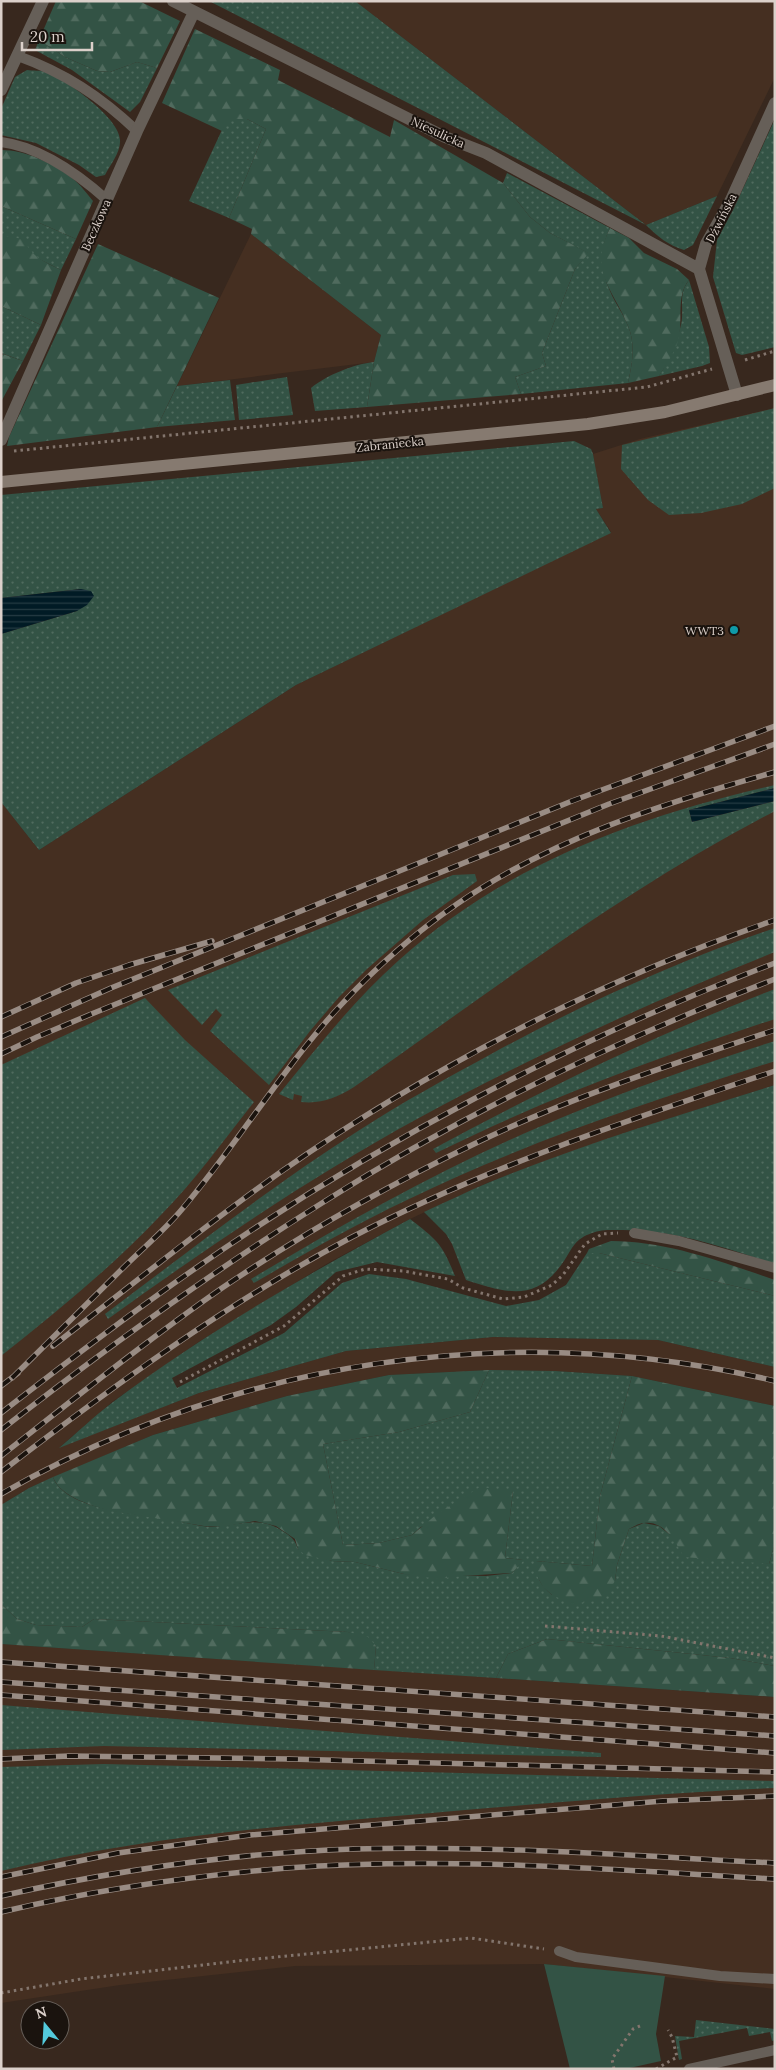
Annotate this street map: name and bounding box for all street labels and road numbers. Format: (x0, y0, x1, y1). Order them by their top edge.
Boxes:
street label: Niesulicka (409, 113, 467, 151)
street label: Dźwińska (702, 191, 740, 245)
street label: Beczkowa (78, 197, 114, 253)
street label: Zabraniecka (355, 433, 425, 455)

